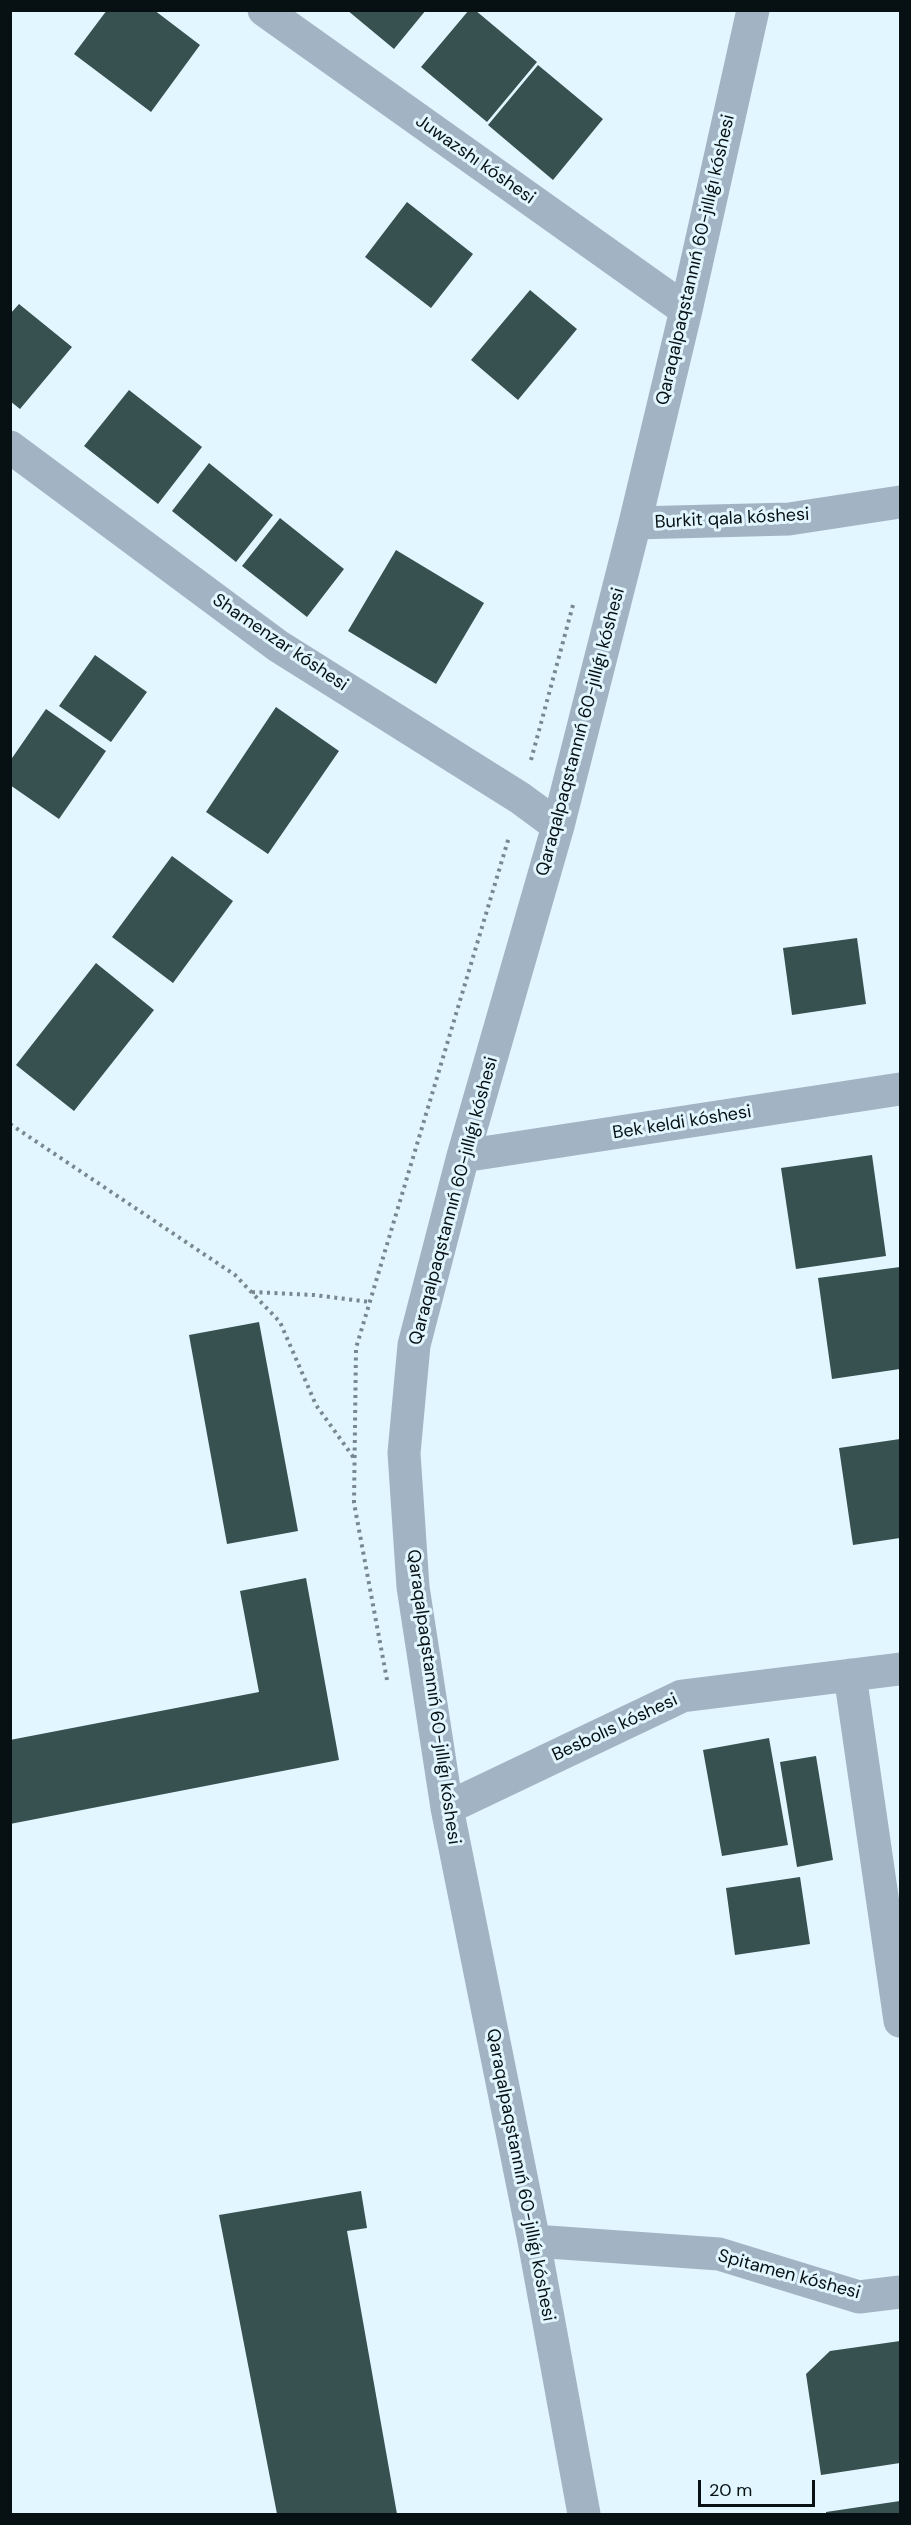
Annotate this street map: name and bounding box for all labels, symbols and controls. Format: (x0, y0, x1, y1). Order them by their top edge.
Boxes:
street label: Juwazshı kóshesi (411, 111, 539, 209)
street label: Qaraqalpaqstannıń 60-jıllıǵı kóshesi (652, 113, 740, 407)
street label: Burkit qala kóshesi (654, 504, 810, 534)
street label: Qaraqalpaqstannıń 60-jıllıǵı kóshesi (532, 585, 630, 879)
street label: Shamenzar kóshesi (208, 590, 352, 696)
street label: Qaraqalpaqstannıń 60-jıllıǵı kóshesi (405, 1054, 503, 1348)
street label: Bek keldi kóshesi (611, 1101, 753, 1145)
street label: Qaraqalpaqstannıń 60-jıllıǵı kóshesi (402, 1548, 464, 1846)
street label: Besbolıs kóshesi (549, 1689, 681, 1767)
street label: Qaraqalpaqstannıń 60-jıllıǵı kóshesi (481, 2027, 559, 2323)
street label: Spitamen kóshesi (716, 2246, 862, 2304)
scale bar (701, 2468, 818, 2506)
text: 20 m (709, 2478, 752, 2502)

